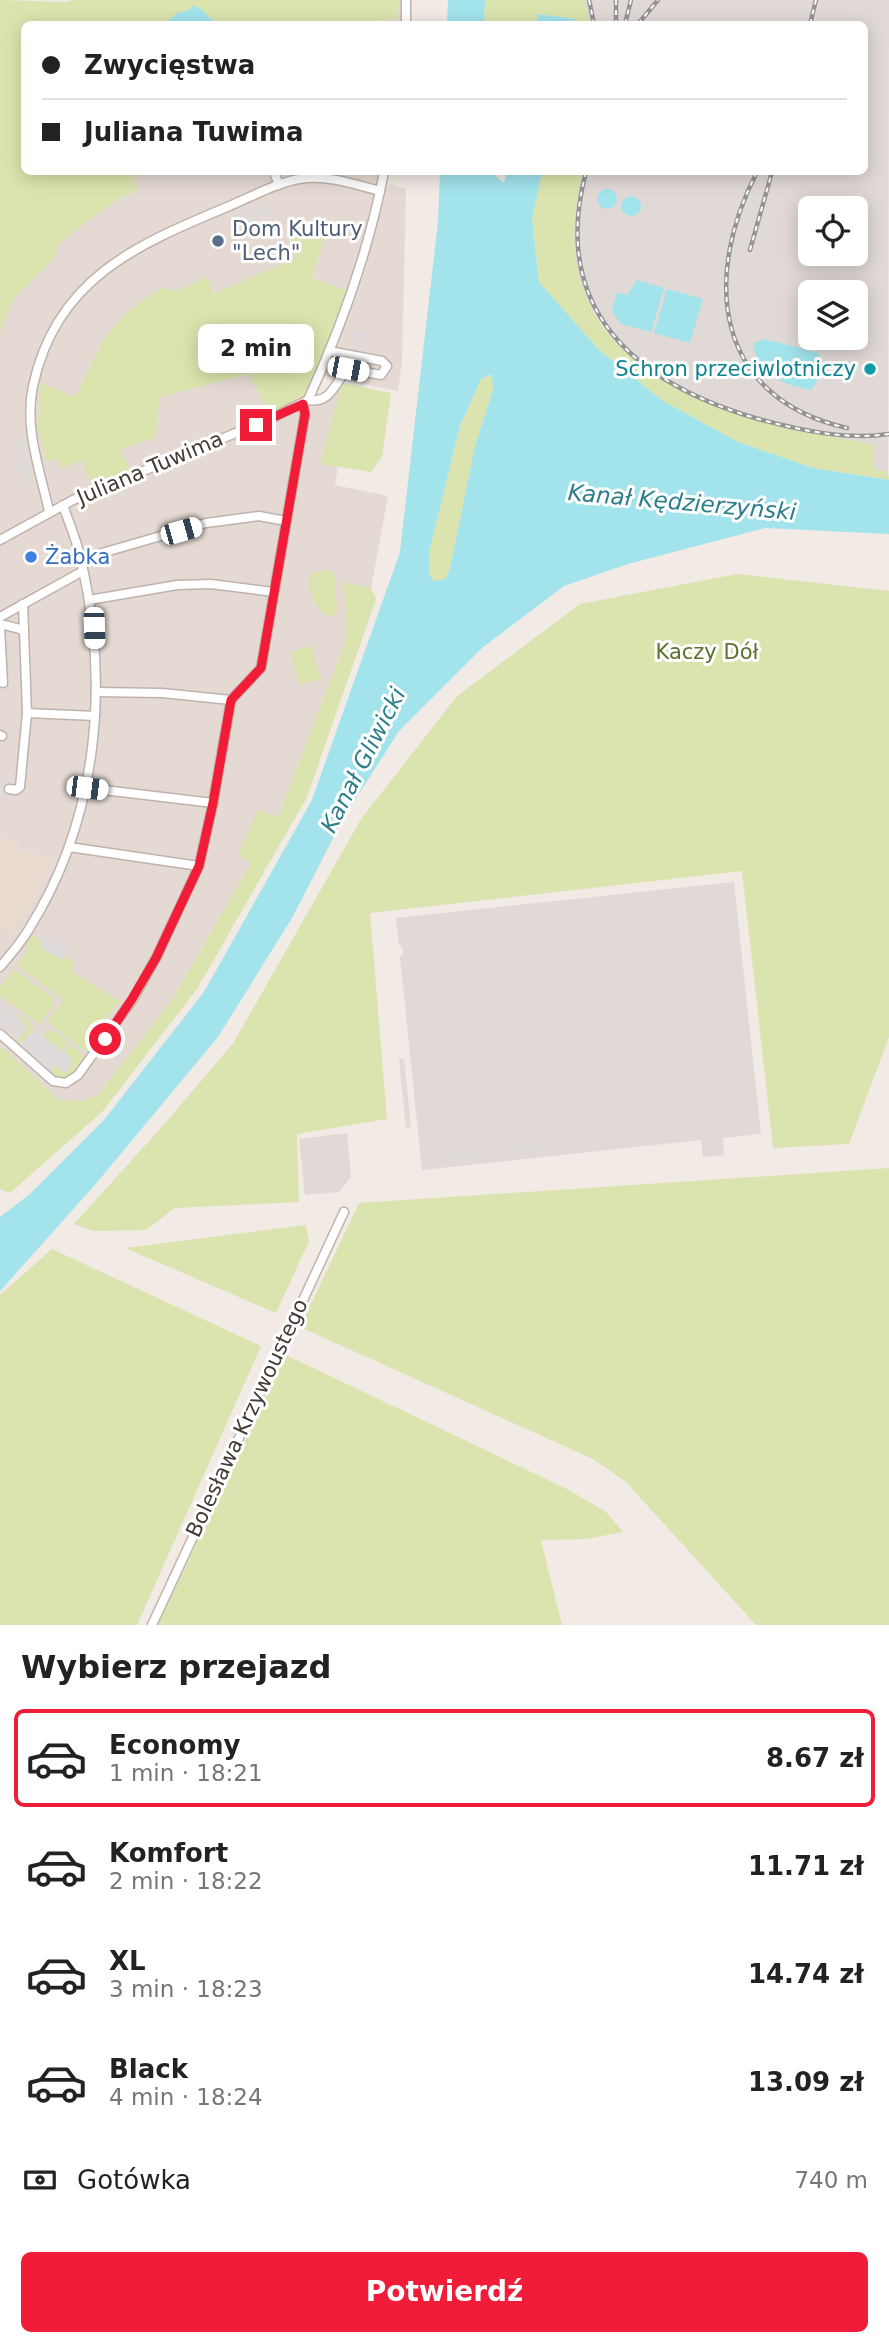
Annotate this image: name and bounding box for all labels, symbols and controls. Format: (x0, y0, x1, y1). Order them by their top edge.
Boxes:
text: Zwycięstwa (84, 50, 255, 80)
text: Juliana Tuwima (84, 117, 304, 147)
map controls (798, 196, 868, 350)
button: locate (798, 196, 868, 266)
place label: Dom Kultury "Lech" (232, 217, 363, 265)
marker: Dom Kultury "Lech" (210, 233, 226, 249)
button: layers (798, 280, 868, 350)
callout: 2 min (198, 324, 314, 372)
text: 2 min (220, 335, 292, 361)
car (326, 355, 371, 383)
place label: Schron przeciwlotniczy (615, 357, 856, 381)
marker: Schron przeciwlotniczy (862, 361, 878, 377)
route end (240, 409, 272, 441)
street label: Juliana Tuwima (72, 426, 227, 510)
water label: Kanał Kędzierzyński (567, 479, 798, 525)
car (158, 515, 205, 547)
place label: Żabka (45, 544, 110, 569)
marker: Żabka (23, 549, 39, 565)
car (83, 607, 106, 649)
park label: Kaczy Dół (656, 640, 758, 664)
water label: Kanał Gliwicki (315, 683, 411, 837)
car (65, 775, 110, 801)
route start (89, 1023, 121, 1055)
street label: Bolesława Krzywoustego (181, 1295, 313, 1541)
text: Wybierz przejazd (21, 1648, 331, 1686)
icon: car (25, 1727, 88, 1790)
text: Economy (109, 1730, 240, 1760)
text: 8.67 zł (766, 1743, 864, 1773)
text: 1 min · 18:21 (109, 1760, 263, 1786)
icon: car (25, 1835, 88, 1898)
text: Komfort (109, 1838, 228, 1868)
text: 11.71 zł (748, 1851, 864, 1881)
text: 2 min · 18:22 (109, 1868, 263, 1894)
icon: car (25, 1943, 88, 2006)
text: XL (109, 1946, 146, 1976)
text: 14.74 zł (748, 1959, 864, 1989)
text: 3 min · 18:23 (109, 1976, 263, 2002)
icon: car (25, 2051, 88, 2114)
text: Black (109, 2054, 188, 2084)
text: 13.09 zł (748, 2067, 864, 2097)
text: 4 min · 18:24 (109, 2084, 263, 2110)
icon: cash (21, 2161, 59, 2199)
text: Gotówka (77, 2165, 191, 2195)
text: 740 m (794, 2167, 868, 2193)
button: Potwierdź (21, 2252, 868, 2332)

